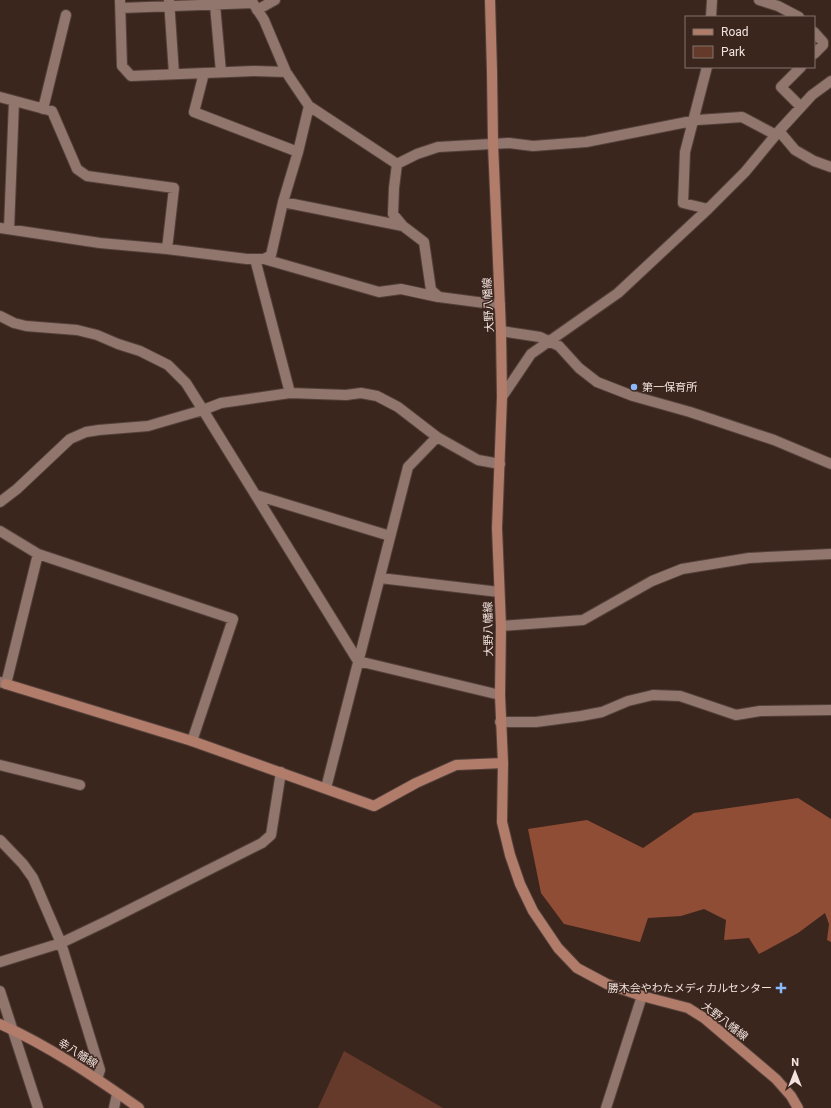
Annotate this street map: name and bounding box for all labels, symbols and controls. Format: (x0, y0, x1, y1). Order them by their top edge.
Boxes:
legend (685, 16, 815, 68)
text: Road (721, 25, 749, 39)
text: Park (721, 45, 746, 59)
street label: 大野八幡線 (481, 277, 496, 333)
place label: 第一保育所 (642, 381, 698, 394)
marker: 第一保育所 (629, 382, 639, 392)
street label: 大野八幡線 (482, 601, 495, 657)
place label: 勝木会やわたメディカルセンター (608, 982, 772, 995)
marker: 勝木会やわたメディカルセンター (775, 982, 787, 994)
street label: 大野八幡線 (699, 999, 750, 1043)
street label: 幸八幡線 (56, 1036, 100, 1071)
north arrow (775, 1052, 815, 1092)
text: N (791, 1056, 799, 1069)

